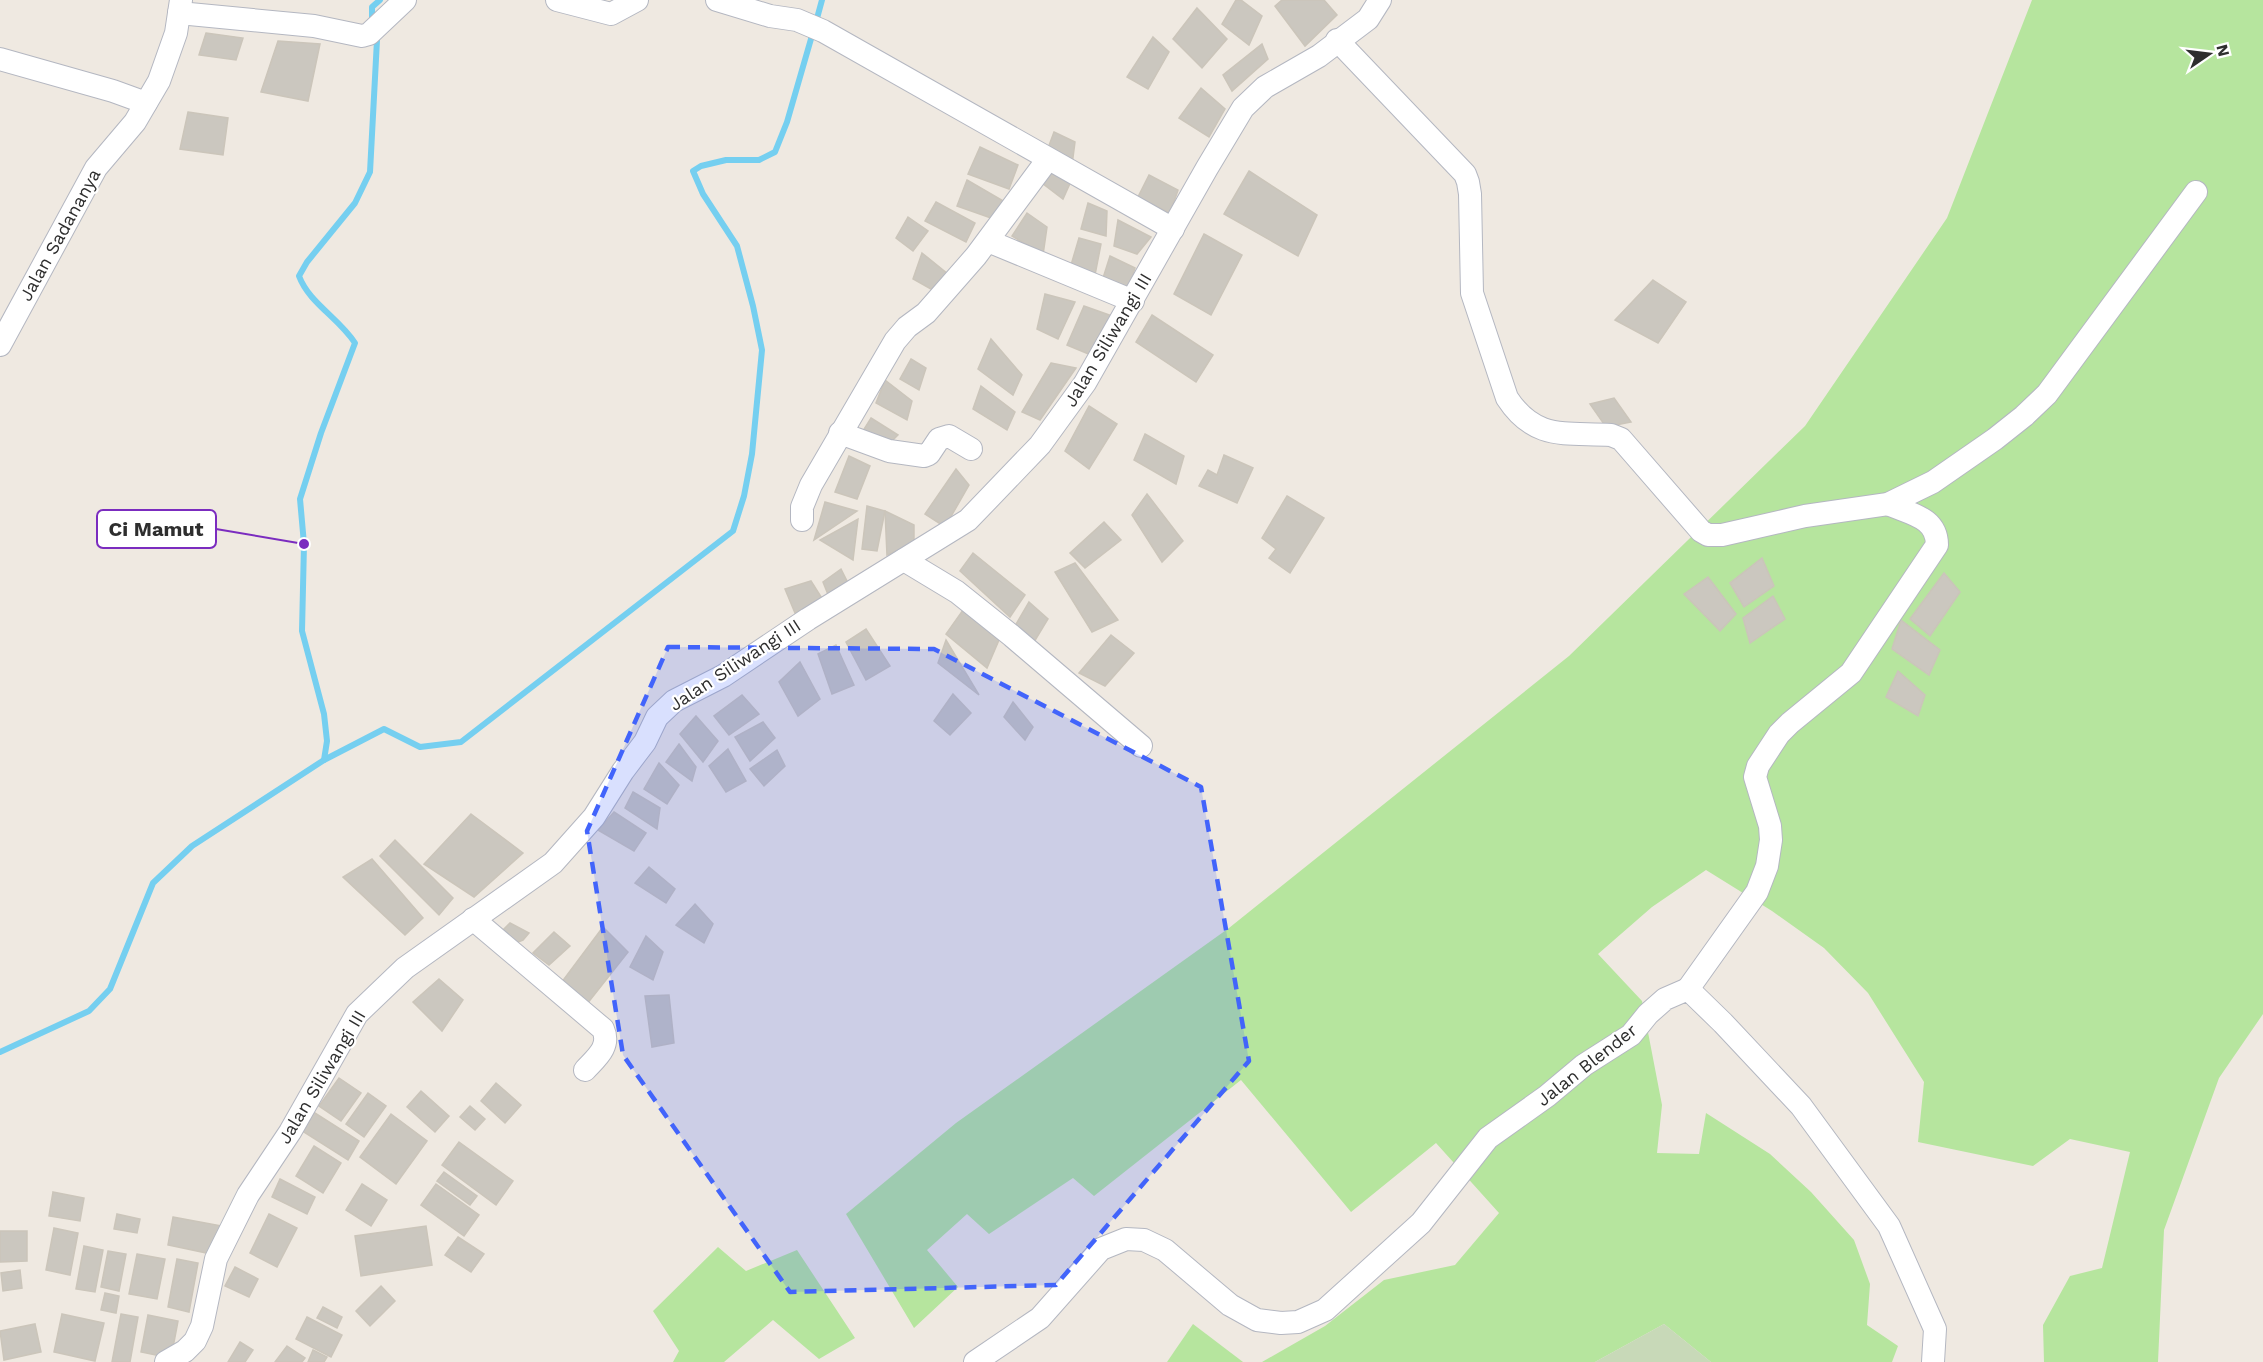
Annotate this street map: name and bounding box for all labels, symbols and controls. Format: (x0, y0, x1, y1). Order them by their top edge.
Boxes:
north arrow (2179, 24, 2239, 84)
text: N (2212, 42, 2234, 59)
street label: Jalan Sadananya (15, 165, 105, 304)
street label: Jalan Siliwangi III (1059, 269, 1156, 410)
callout: Ci Mamut (97, 510, 216, 548)
text: Ci Mamut (109, 517, 204, 541)
street label: Jalan Siliwangi III (665, 614, 804, 715)
street label: Jalan Siliwangi III (273, 1006, 370, 1147)
street label: Jalan Blender (1533, 1019, 1641, 1110)

